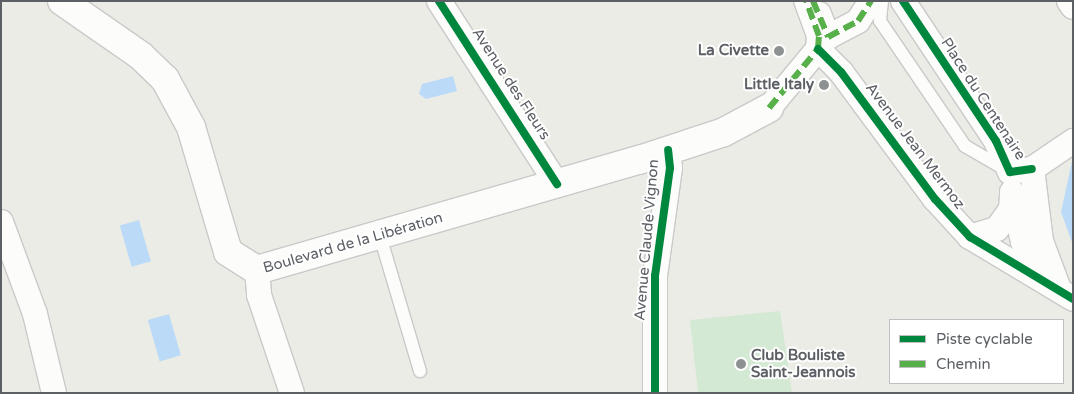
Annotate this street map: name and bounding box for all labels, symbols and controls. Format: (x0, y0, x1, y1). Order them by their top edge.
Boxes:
street label: Avenue des Fleurs (468, 25, 554, 143)
street label: Place du Centenaire (937, 35, 1029, 163)
place label: La Civette (698, 42, 769, 60)
marker: La Civette (773, 45, 785, 57)
place label: Little Italy (744, 76, 814, 94)
marker: Little Italy (818, 79, 830, 91)
street label: Avenue Jean Mermoz (862, 79, 968, 213)
street label: Avenue Claude Vignon (631, 159, 663, 321)
street label: Boulevard de la Libération (261, 209, 445, 277)
legend (889, 319, 1064, 384)
text: Piste cyclable (936, 330, 1033, 348)
place label: Club Bouliste Saint-Jeannois (751, 346, 855, 381)
text: Chemin (936, 355, 991, 373)
marker: Club Bouliste Saint-Jeannois (735, 358, 747, 370)

